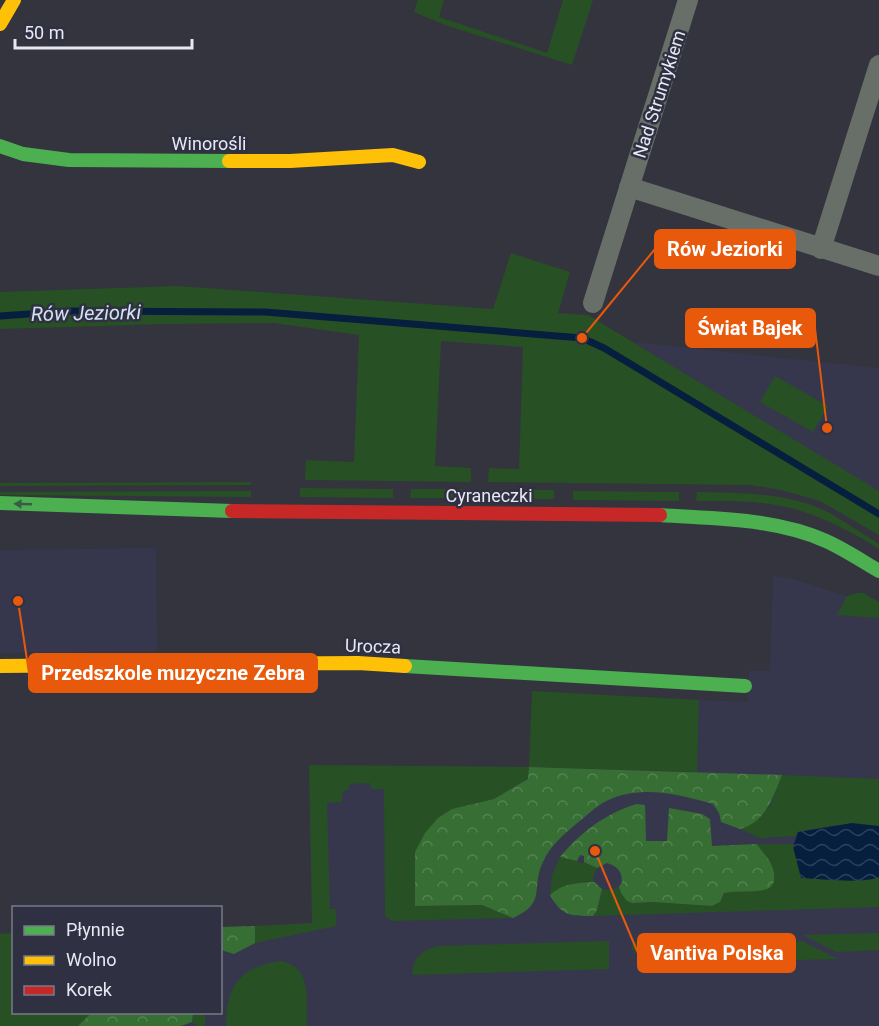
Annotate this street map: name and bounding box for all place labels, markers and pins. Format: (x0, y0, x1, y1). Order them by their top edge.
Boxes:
callout: Rów Jeziorki (655, 230, 795, 268)
callout: Świat Bajek (686, 309, 815, 347)
callout: Przedszkole muzyczne Zebra (29, 654, 317, 692)
callout: Vantiva Polska (638, 934, 795, 972)

